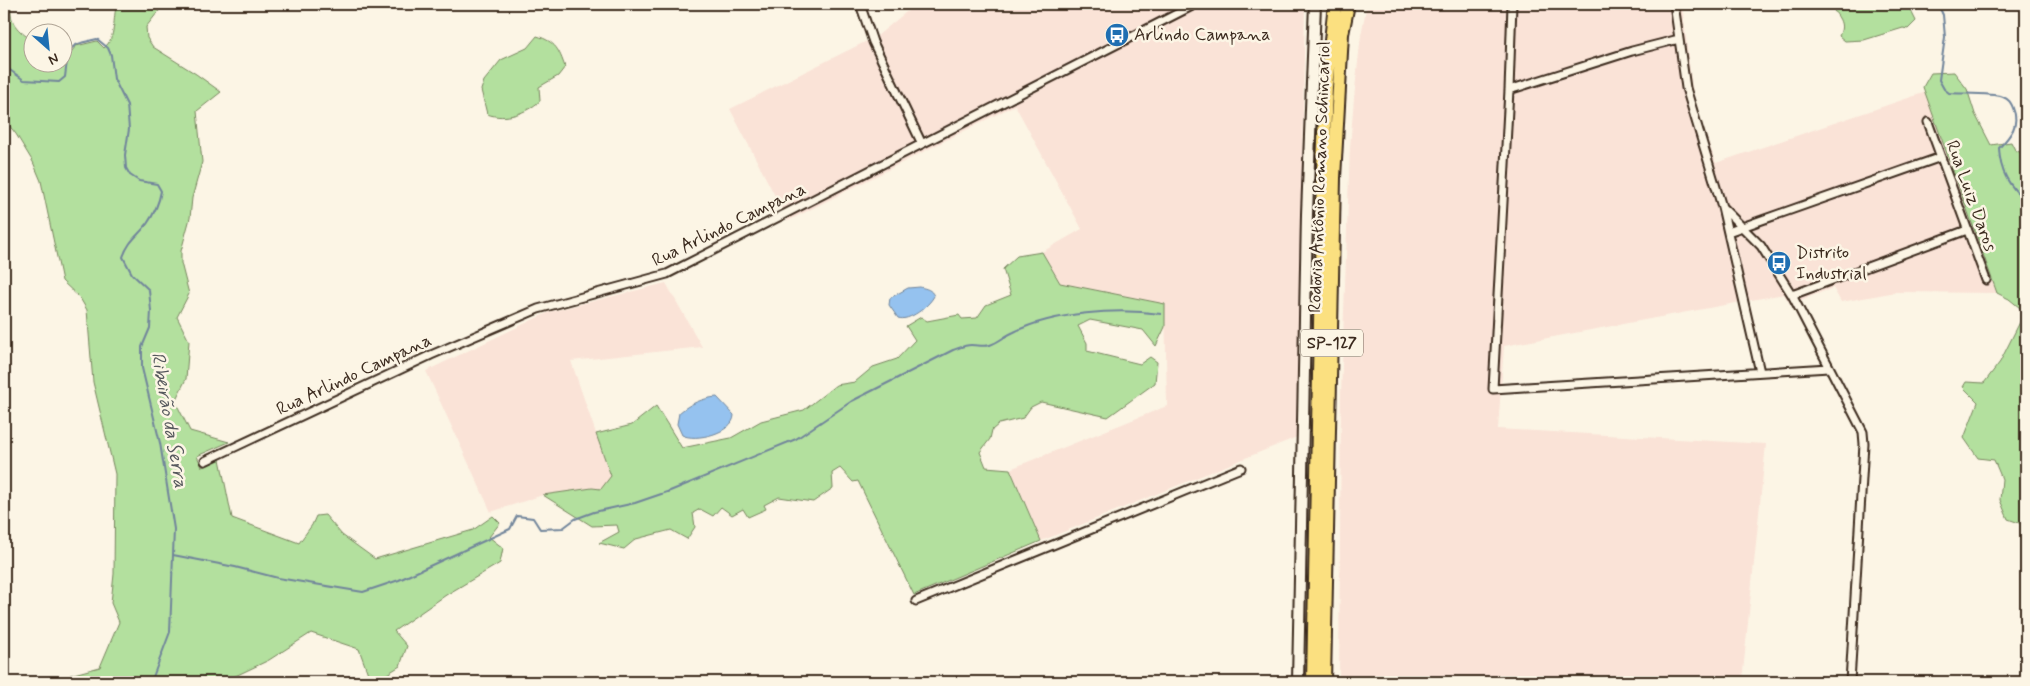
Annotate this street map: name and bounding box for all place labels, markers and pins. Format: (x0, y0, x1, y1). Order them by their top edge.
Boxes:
bus stop icon: Arlindo Campana (1104, 22, 1130, 48)
place label: Arlindo Campana (1134, 23, 1270, 47)
place label: Distrito Industrial (1796, 241, 1867, 286)
bus stop icon: Distrito Industrial (1766, 250, 1792, 276)

